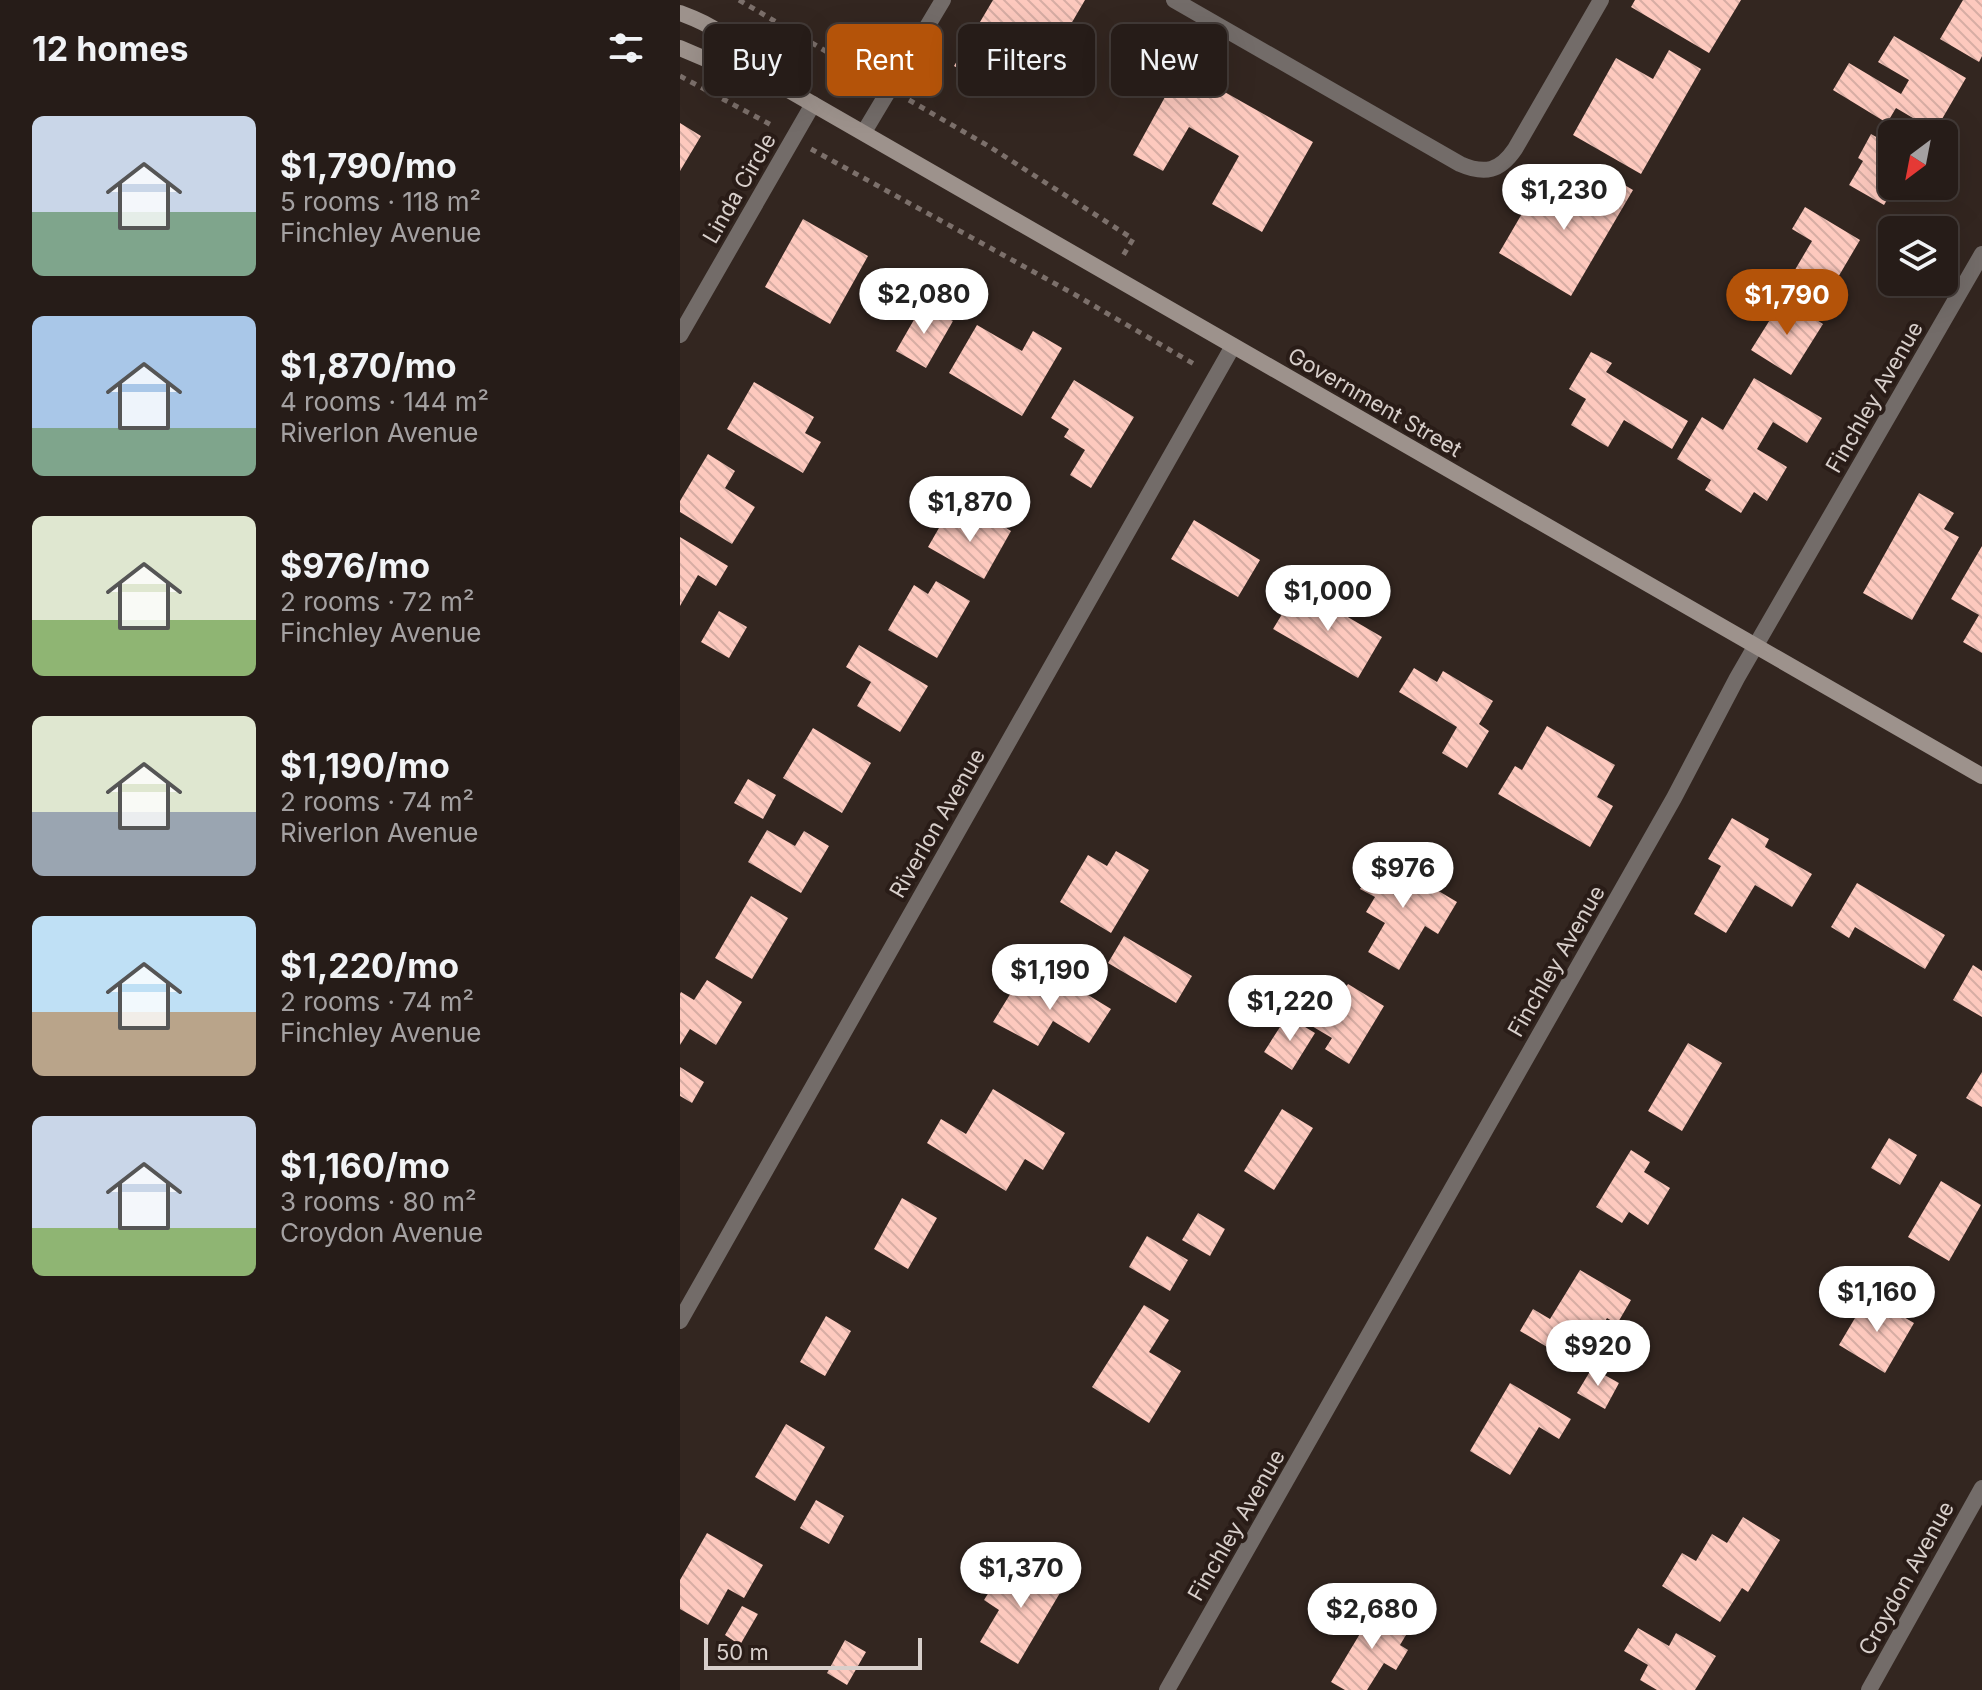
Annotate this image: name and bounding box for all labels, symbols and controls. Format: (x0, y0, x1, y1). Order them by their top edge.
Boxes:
chip: Buy (704, 24, 811, 96)
chip: Rent (827, 24, 942, 96)
chip: Filters (958, 24, 1095, 96)
chip: New (1111, 24, 1227, 96)
icon: filters (604, 26, 648, 70)
text: 12 homes (32, 28, 188, 69)
north arrow (1878, 120, 1958, 200)
map controls (1878, 120, 1958, 296)
street label: Linda Circle (697, 128, 781, 248)
text: $1,790/mo (280, 145, 457, 186)
icon: home (96, 148, 192, 244)
pin: $1,230 (1499, 164, 1629, 232)
text: $1,230 (1520, 174, 1608, 205)
text: 5 rooms · 118 m² (280, 186, 481, 217)
button: layers (1878, 216, 1958, 296)
text: Finchley Avenue (280, 217, 481, 248)
pin: $2,080 (859, 268, 989, 336)
pin: $1,790 (1722, 269, 1852, 337)
text: $2,080 (877, 278, 971, 309)
text: $1,790 (1744, 279, 1830, 310)
street label: Finchley Avenue (1820, 317, 1928, 477)
street label: Government Street (1284, 342, 1466, 462)
text: $1,870/mo (280, 345, 457, 386)
icon: home (96, 348, 192, 444)
text: 4 rooms · 144 m² (280, 386, 489, 417)
text: Riverlon Avenue (280, 417, 478, 448)
pin: $1,870 (905, 476, 1035, 544)
text: $1,870 (927, 486, 1013, 517)
text: $976/mo (280, 545, 430, 586)
icon: home (96, 548, 192, 644)
pin: $1,000 (1263, 565, 1393, 633)
text: $1,000 (1284, 575, 1372, 606)
text: 2 rooms · 72 m² (280, 586, 474, 617)
text: Finchley Avenue (280, 617, 481, 648)
street label: Riverlon Avenue (884, 744, 990, 902)
text: $1,190/mo (280, 745, 450, 786)
icon: home (96, 748, 192, 844)
text: 2 rooms · 74 m² (280, 786, 474, 817)
text: Riverlon Avenue (280, 817, 478, 848)
pin: $976 (1356, 842, 1450, 910)
text: $976 (1371, 852, 1436, 883)
street label: Finchley Avenue (1502, 881, 1610, 1041)
pin: $1,190 (985, 944, 1115, 1012)
text: $1,220/mo (280, 945, 459, 986)
icon: home (96, 948, 192, 1044)
text: $1,190 (1010, 954, 1090, 985)
pin: $1,220 (1225, 975, 1355, 1043)
text: $1,220 (1246, 985, 1334, 1016)
text: 2 rooms · 74 m² (280, 986, 474, 1017)
text: Finchley Avenue (280, 1017, 481, 1048)
text: $1,160/mo (280, 1145, 450, 1186)
icon: home (96, 1148, 192, 1244)
text: 3 rooms · 80 m² (280, 1186, 477, 1217)
text: Croydon Avenue (280, 1217, 483, 1248)
pin: $1,160 (1812, 1266, 1942, 1334)
text: $1,160 (1837, 1276, 1917, 1307)
pin: $920 (1551, 1320, 1645, 1388)
text: $920 (1564, 1330, 1632, 1361)
street label: Finchley Avenue (1182, 1445, 1290, 1605)
street label: Croydon Avenue (1853, 1497, 1959, 1659)
pin: $1,370 (956, 1542, 1086, 1610)
text: $1,370 (978, 1552, 1064, 1583)
pin: $2,680 (1307, 1583, 1437, 1651)
text: $2,680 (1326, 1593, 1418, 1624)
scale bar (704, 1634, 922, 1670)
text: 50 m (716, 1639, 769, 1665)

